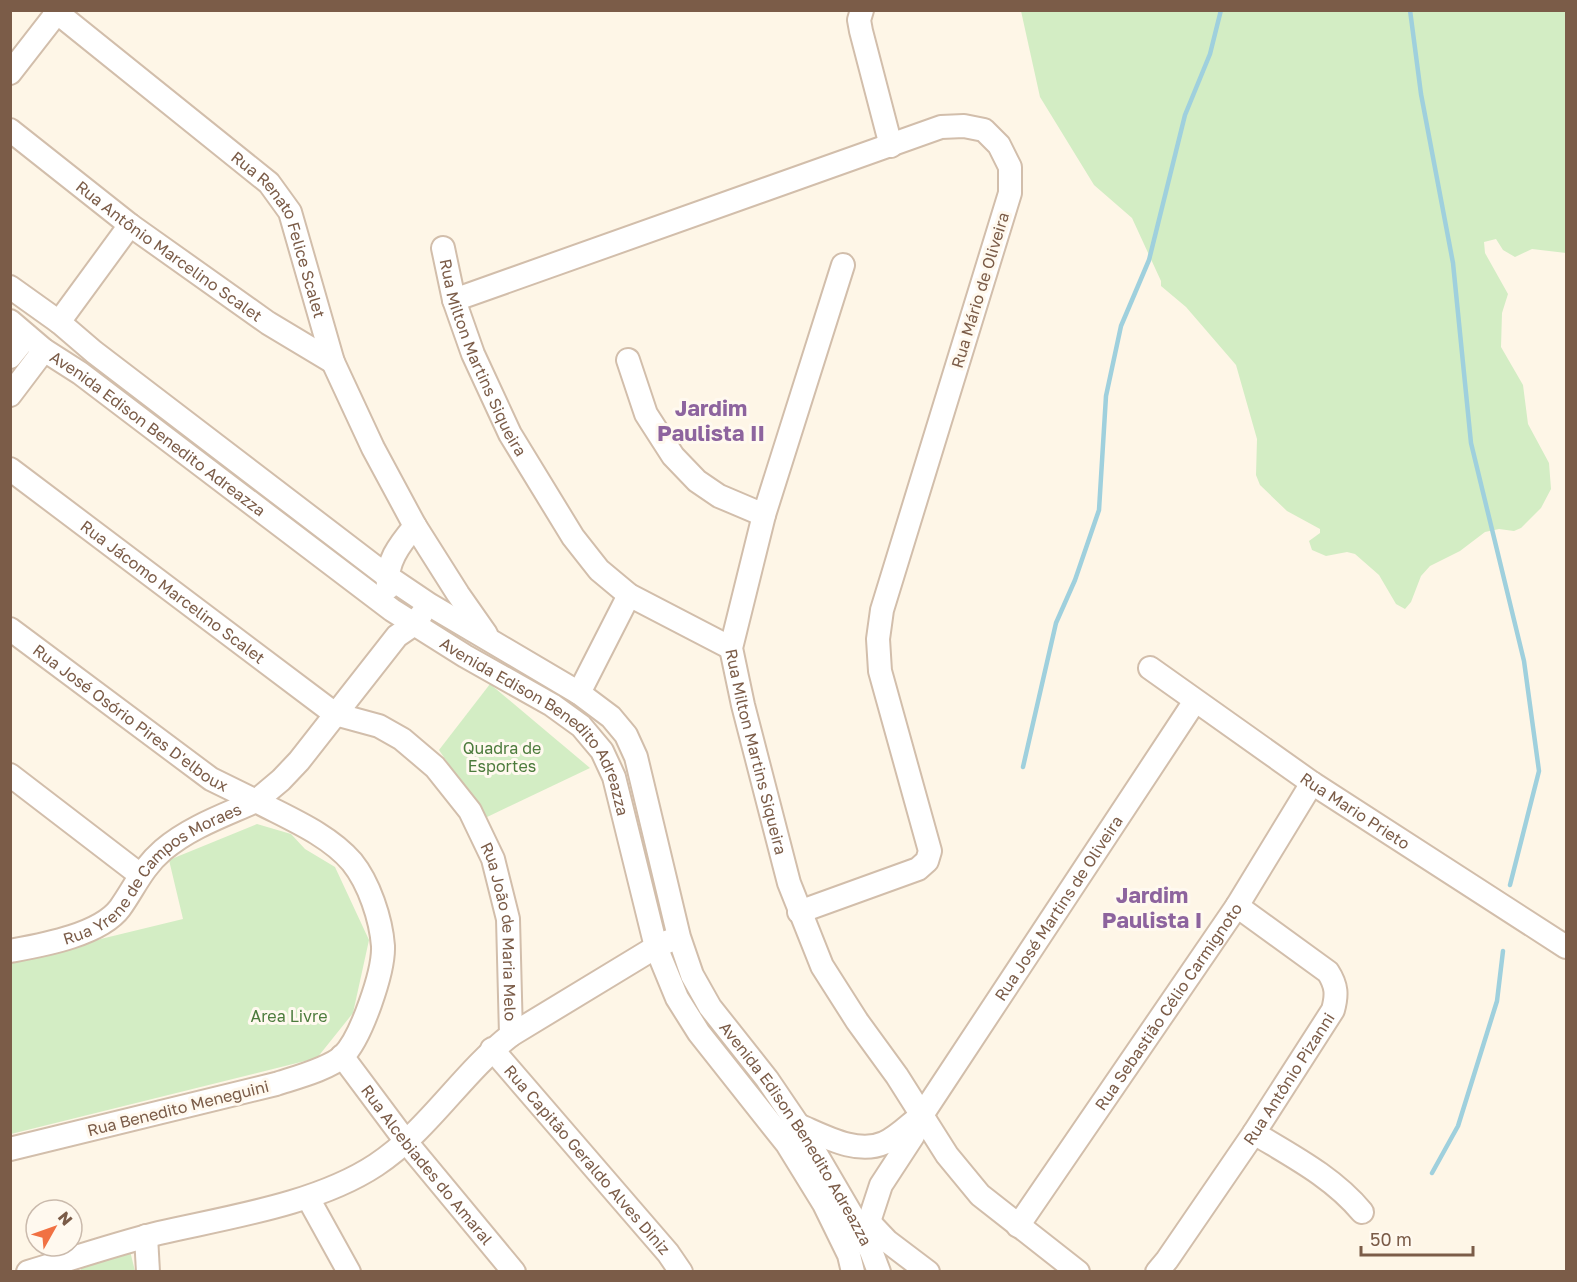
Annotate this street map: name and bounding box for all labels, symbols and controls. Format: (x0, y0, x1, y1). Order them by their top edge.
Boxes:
street label: Rua Renato Felice Scalet (227, 147, 330, 320)
street label: Rua Antônio Marcelino Scalet (72, 176, 266, 326)
street label: Rua Mário de Oliveira (947, 210, 1013, 370)
street label: Rua Milton Martins Siqueira (436, 257, 531, 460)
street label: Avenida Edison Benedito Adreazza (46, 347, 270, 520)
district label: Jardim Paulista II (657, 394, 765, 446)
street label: Rua Jácomo Marcelino Scalet (77, 516, 269, 668)
street label: Avenida Edison Benedito Adreazza (436, 633, 633, 818)
street label: Rua José Osório Pires D'elboux (29, 640, 232, 796)
street label: Rua Milton Martins Siqueira (721, 647, 791, 857)
park label: Quadra de Esportes (463, 738, 541, 776)
street label: Rua Mario Prieto (1296, 768, 1414, 854)
street label: Rua Yrene de Campos Moraes (60, 799, 244, 949)
street label: Rua José Martins de Oliveira (990, 812, 1127, 1004)
street label: Rua João de Maria Melo (476, 839, 521, 1021)
district label: Jardim Paulista I (1102, 881, 1202, 933)
street label: Rua Sebastião Célio Carmignoto (1090, 899, 1246, 1114)
park label: Area Livre (251, 1006, 327, 1026)
street label: Rua Antônio Pizanni (1239, 1009, 1339, 1149)
street label: Avenida Edison Benedito Adreazza (715, 1018, 876, 1249)
street label: Rua Capitão Geraldo Alves Diniz (500, 1061, 675, 1258)
street label: Rua Benedito Meneguini (85, 1076, 271, 1140)
street label: Rua Alcebiades do Amaral (357, 1081, 497, 1249)
north arrow (24, 1198, 84, 1258)
text: N (54, 1207, 77, 1229)
scale bar (1361, 1219, 1474, 1257)
text: 50 m (1370, 1228, 1412, 1250)

